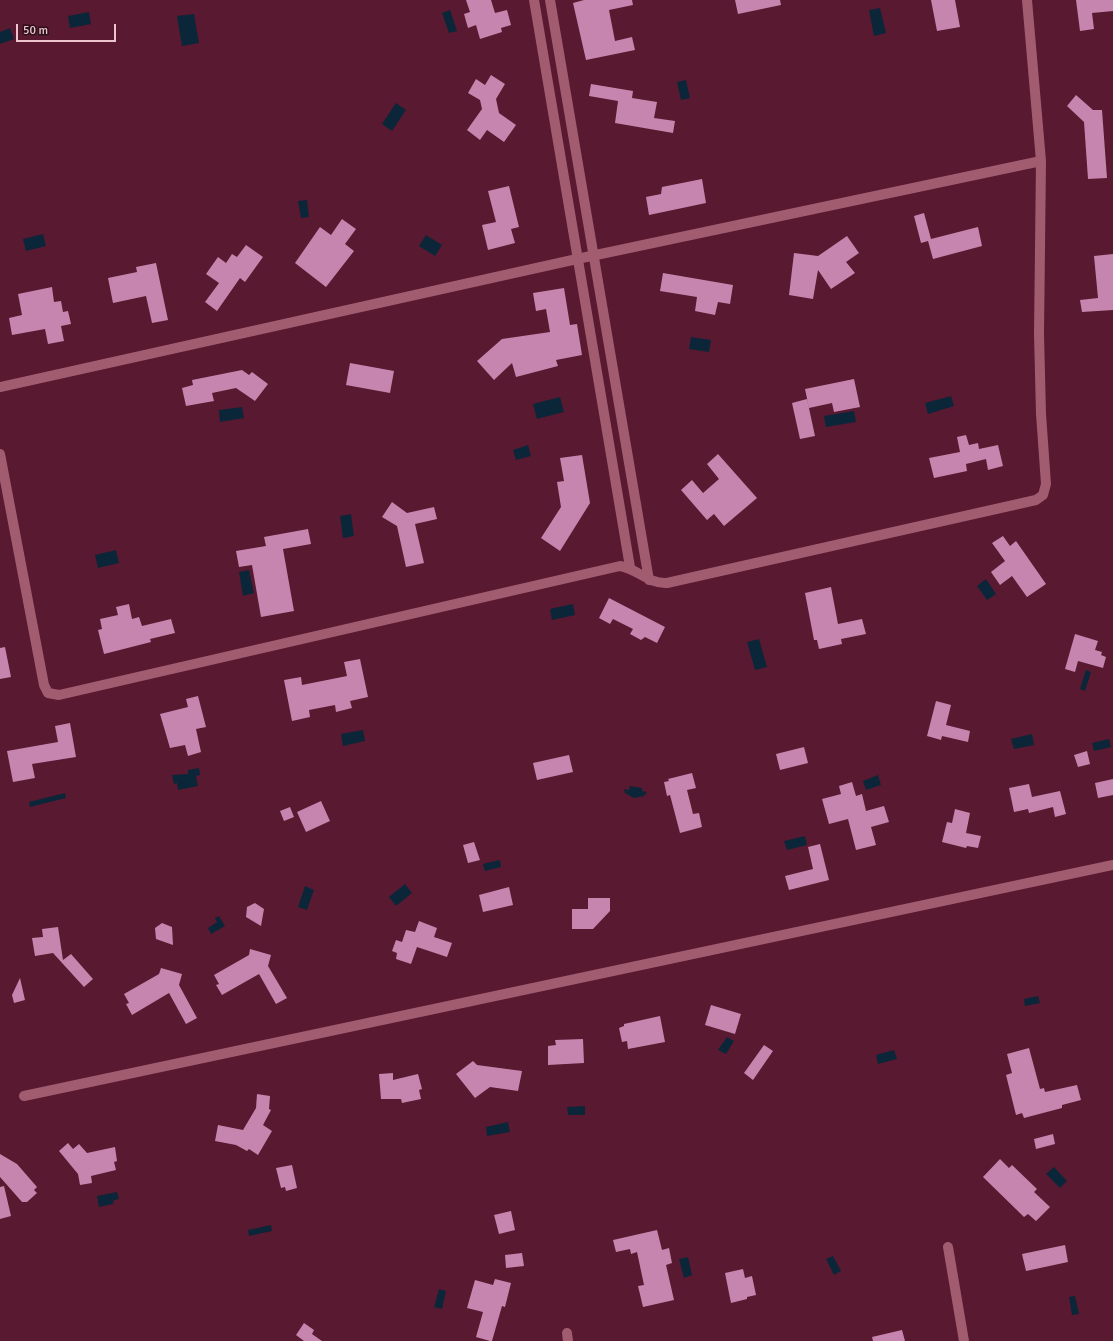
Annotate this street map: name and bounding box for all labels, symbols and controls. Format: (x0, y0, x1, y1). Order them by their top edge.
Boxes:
scale bar (18, 16, 118, 42)
text: 50 m (23, 23, 48, 38)

